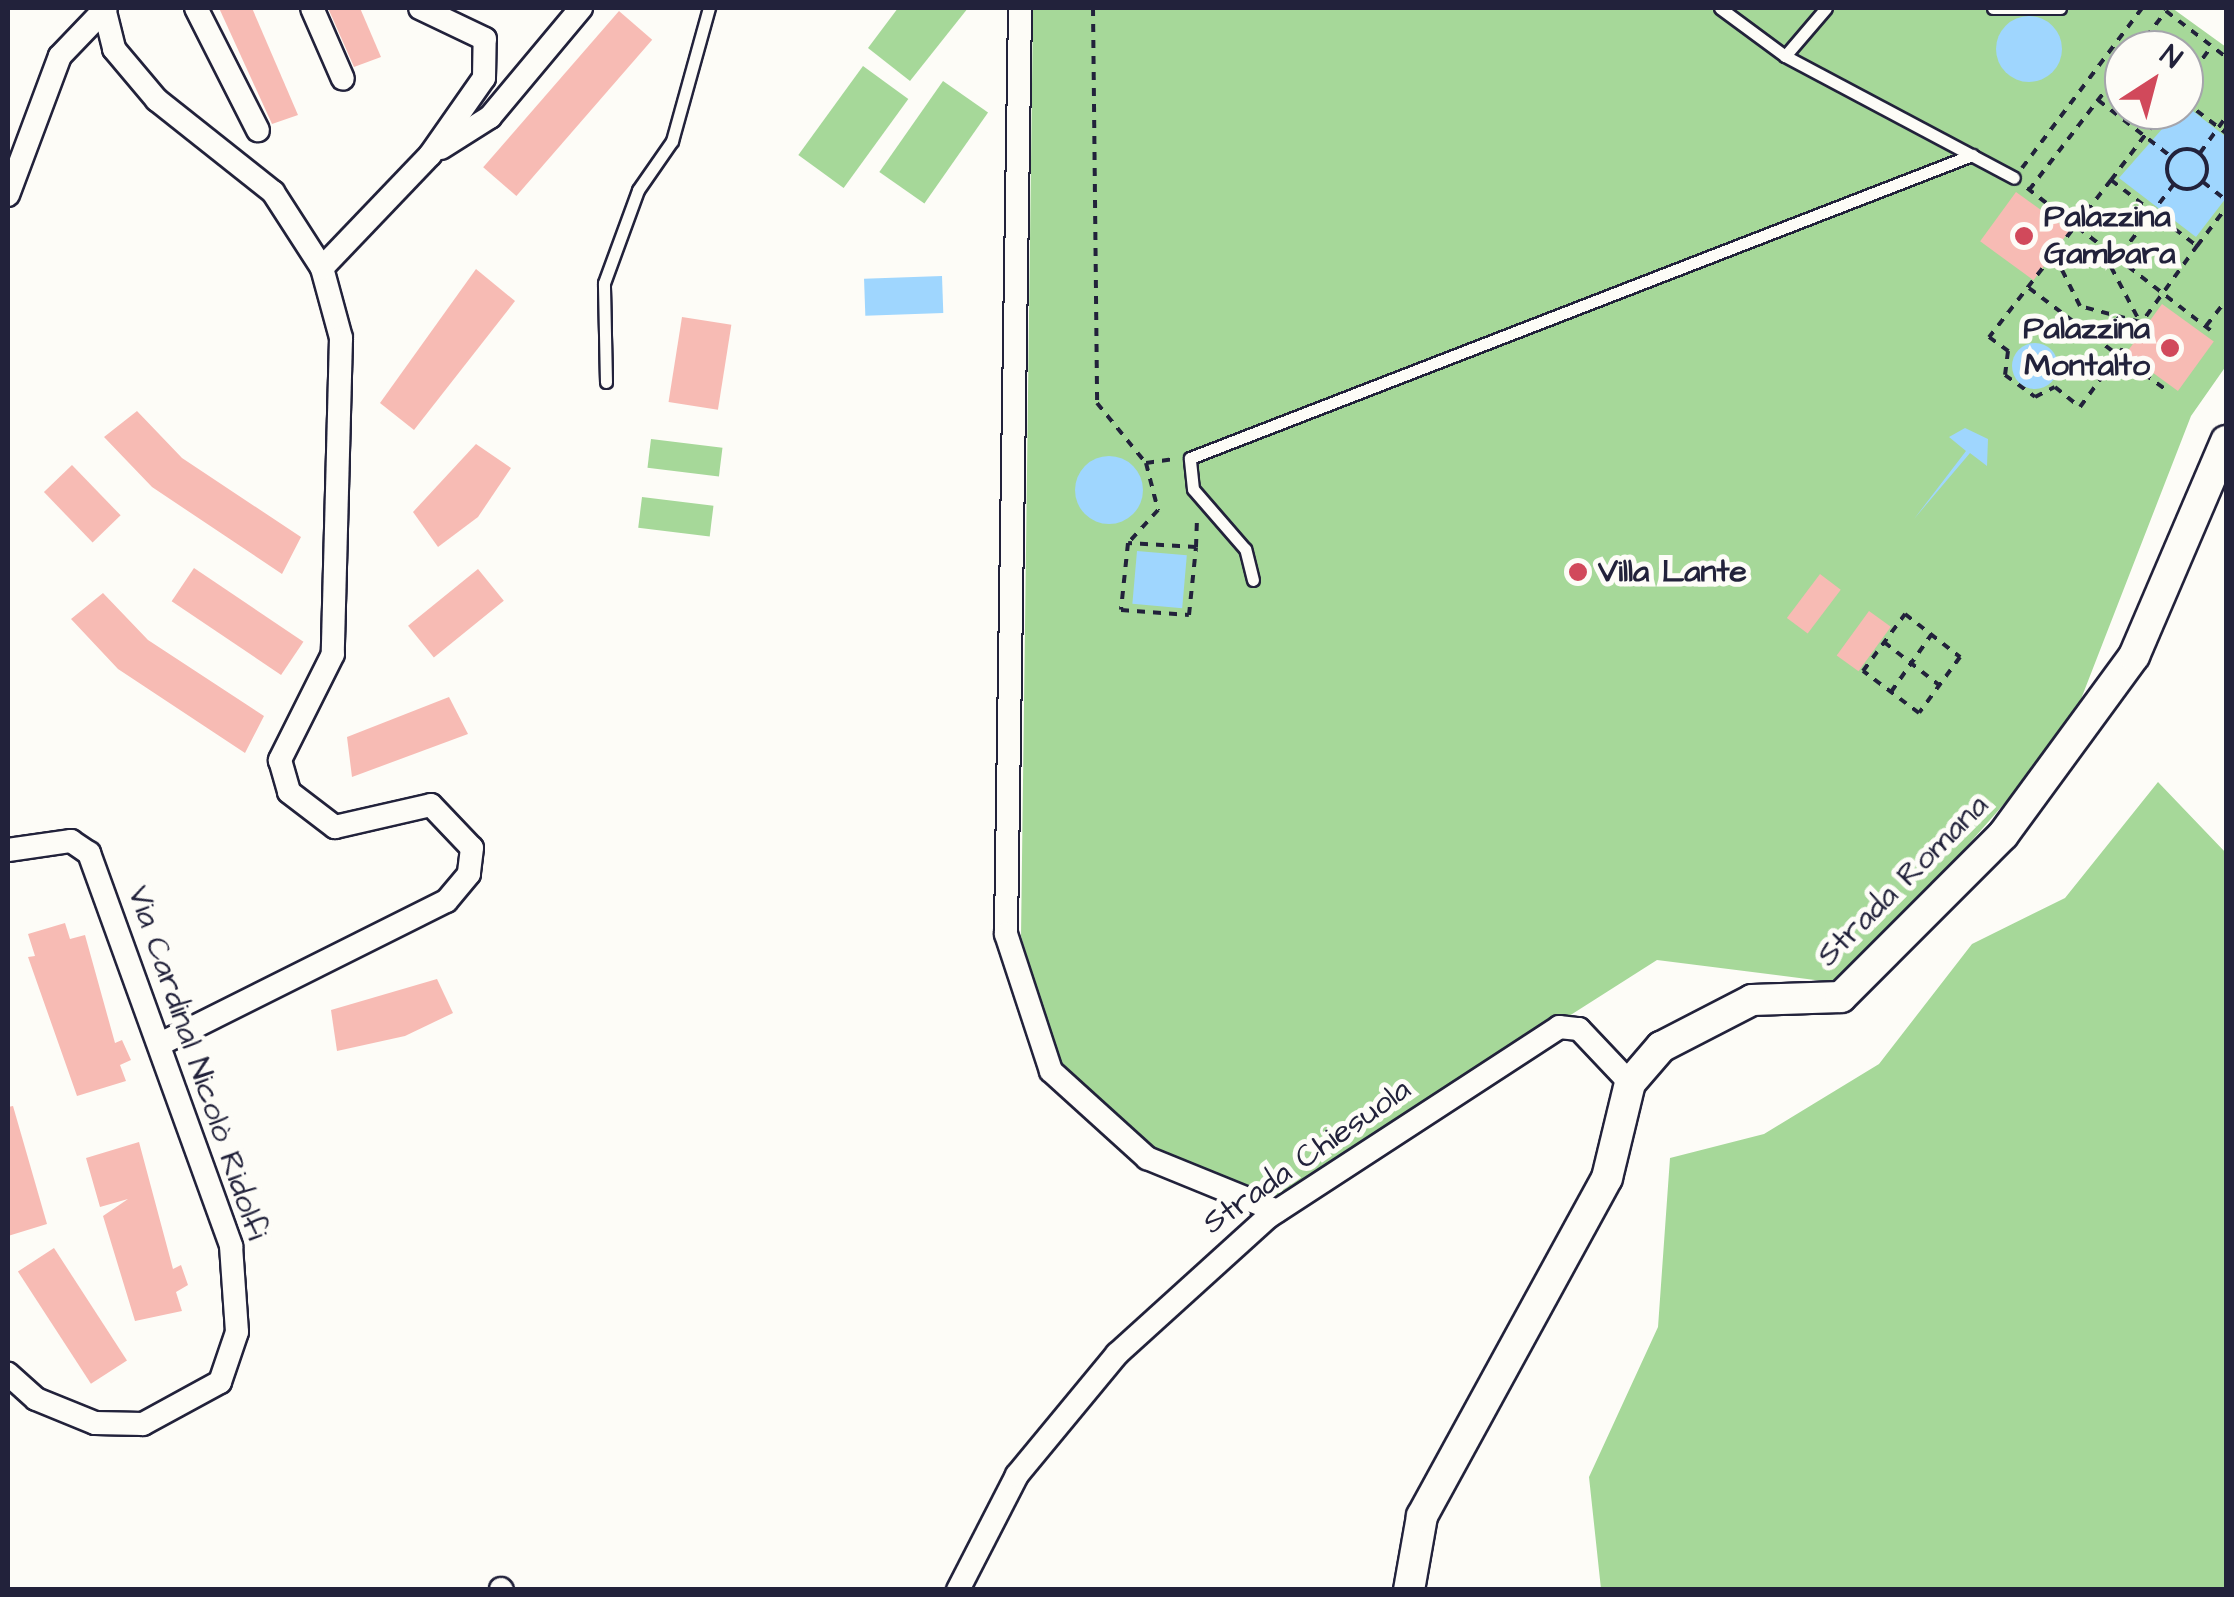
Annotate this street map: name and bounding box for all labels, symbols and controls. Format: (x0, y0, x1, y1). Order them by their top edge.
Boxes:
north arrow (2104, 30, 2204, 130)
text: N (2152, 36, 2189, 78)
place label: Palazzina Gambara (2044, 199, 2176, 274)
marker: Palazzina Gambara (2013, 225, 2035, 247)
place label: Palazzina Montalto (2023, 311, 2150, 386)
marker: Palazzina Montalto (2159, 337, 2181, 359)
place label: Villa Lante (1598, 553, 1747, 591)
marker: Villa Lante (1567, 561, 1589, 583)
street label: Strada Romana (1809, 787, 1997, 975)
street label: Via Cardinal Nicolò Ridolfi (118, 881, 276, 1245)
street label: Strada Chiesuola (1196, 1071, 1418, 1243)

